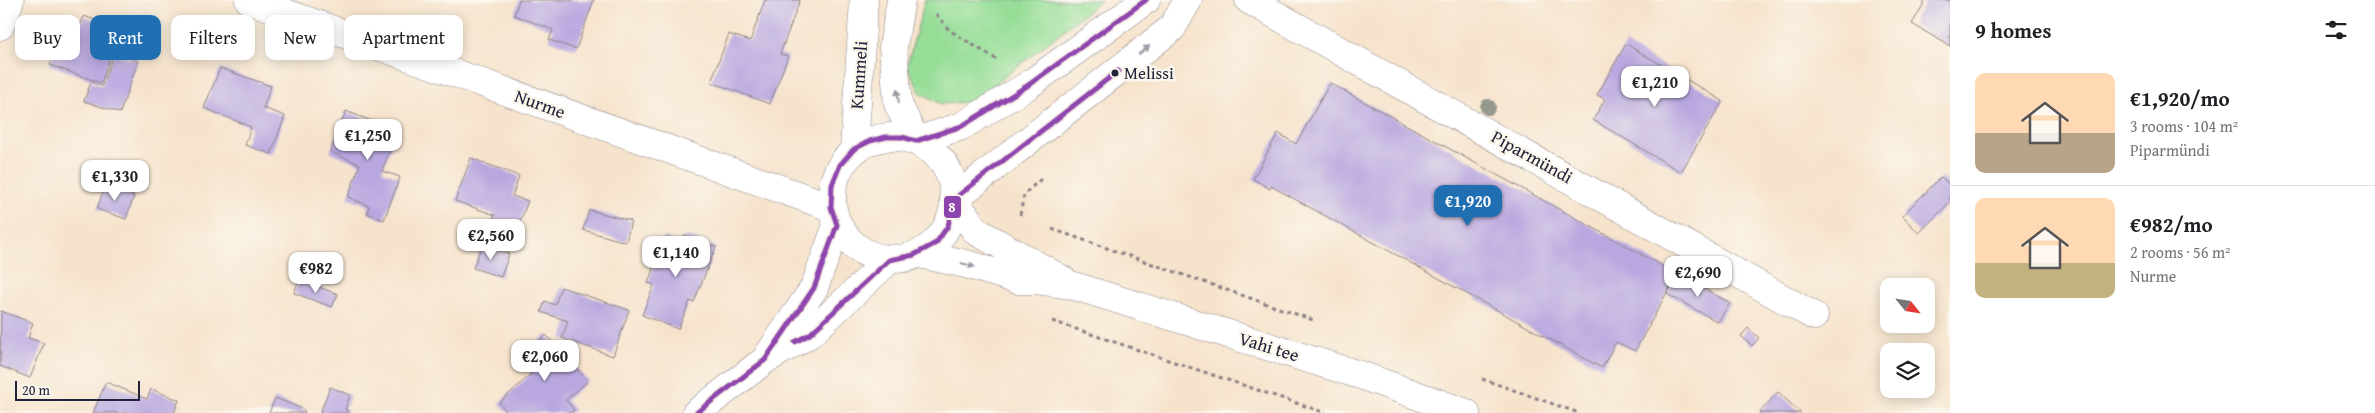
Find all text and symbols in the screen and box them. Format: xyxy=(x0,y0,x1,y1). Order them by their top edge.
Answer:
chip: Buy xyxy=(15,15,80,60)
chip: Rent xyxy=(90,15,161,60)
chip: Filters xyxy=(171,15,255,60)
chip: New xyxy=(265,15,334,60)
chip: Apartment xyxy=(344,15,463,60)
text: 9 homes xyxy=(1975,15,2051,46)
icon: filters xyxy=(2322,16,2350,44)
street label: Kummeli xyxy=(843,40,874,110)
one-way arrow xyxy=(1137,44,1150,55)
place label: Melissi xyxy=(1124,60,1174,85)
pin: €1,210 xyxy=(1614,66,1696,108)
marker: Melissi xyxy=(1110,68,1120,78)
text: €1,210 xyxy=(1632,70,1678,94)
street label: Nurme xyxy=(511,82,569,125)
text: €1,920/mo xyxy=(2130,83,2230,114)
one-way arrow xyxy=(894,88,902,104)
icon: home xyxy=(2015,93,2075,153)
text: 3 rooms · 104 m² xyxy=(2130,114,2238,138)
pin: €1,250 xyxy=(327,119,409,161)
text: €1,250 xyxy=(345,123,391,147)
street label: Piparmündi xyxy=(1487,123,1578,190)
text: Piparmündi xyxy=(2130,138,2210,162)
pin: €1,330 xyxy=(74,160,156,202)
text: €1,330 xyxy=(92,164,138,188)
pin: €1,920 xyxy=(1427,184,1509,227)
text: €1,920 xyxy=(1445,189,1491,213)
line badge: 8 xyxy=(943,195,962,219)
text: 8 xyxy=(948,197,956,217)
text: €982/mo xyxy=(2130,209,2213,240)
pin: €2,560 xyxy=(450,218,532,261)
icon: home xyxy=(2015,218,2075,278)
text: €2,560 xyxy=(468,223,514,247)
pin: €1,140 xyxy=(635,236,717,278)
text: €1,140 xyxy=(653,240,699,264)
text: 2 rooms · 56 m² xyxy=(2130,240,2230,264)
pin: €982 xyxy=(286,252,346,294)
text: €982 xyxy=(299,256,333,280)
pin: €2,690 xyxy=(1657,256,1739,298)
text: €2,690 xyxy=(1675,260,1721,284)
one-way arrow xyxy=(960,261,975,269)
text: Nurme xyxy=(2130,264,2176,288)
north arrow xyxy=(1880,278,1935,332)
map controls xyxy=(1880,278,1935,398)
street label: Vahi tee xyxy=(1236,325,1303,368)
pin: €2,060 xyxy=(504,340,586,382)
button: layers xyxy=(1880,343,1935,398)
text: €2,060 xyxy=(522,344,568,368)
scale bar xyxy=(15,378,140,401)
text: 20 m xyxy=(22,380,50,400)

